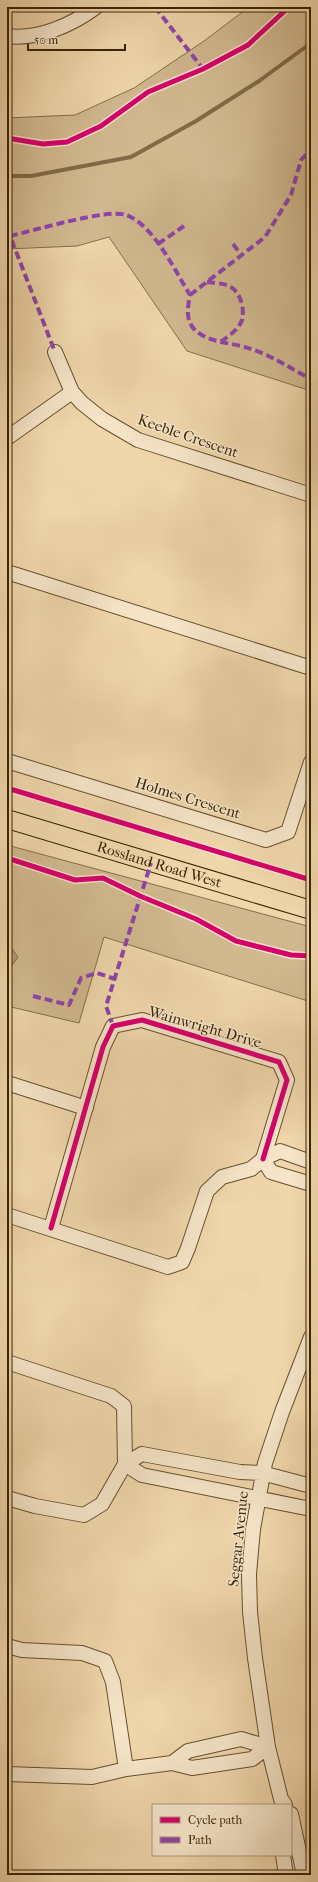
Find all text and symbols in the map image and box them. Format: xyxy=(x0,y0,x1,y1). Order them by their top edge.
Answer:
scale bar xyxy=(28,26,125,52)
text: 50 m xyxy=(34,33,58,47)
street label: Keeble Crescent xyxy=(135,410,241,462)
street label: Holmes Crescent xyxy=(133,773,243,823)
street label: Rossland Road West xyxy=(95,837,224,892)
street label: Wainwright Drive xyxy=(145,1002,264,1052)
street label: Seggar Avenue xyxy=(224,1490,252,1588)
legend xyxy=(152,1804,292,1856)
text: Cycle path xyxy=(188,1813,243,1827)
text: Path xyxy=(188,1833,212,1847)

